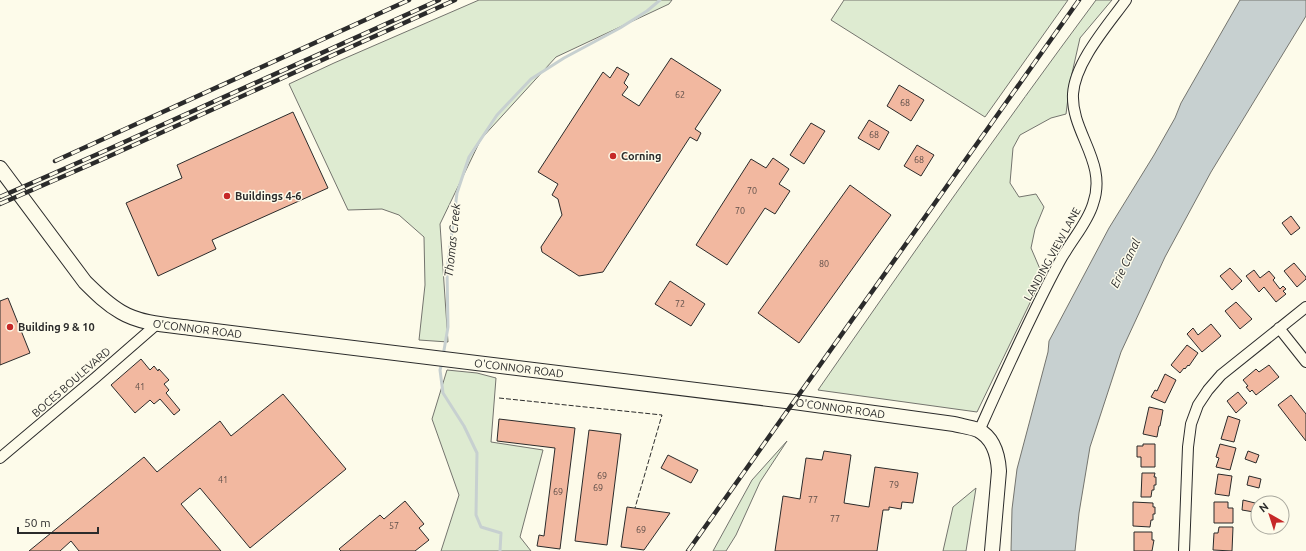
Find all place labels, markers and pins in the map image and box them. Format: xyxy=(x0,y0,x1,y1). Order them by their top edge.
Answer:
place label: Corning xyxy=(621,150,661,162)
marker: Corning xyxy=(608,151,618,161)
place label: Buildings 4-6 xyxy=(235,190,301,202)
marker: Buildings 4-6 xyxy=(222,191,232,201)
place label: Building 9 & 10 xyxy=(18,321,95,333)
marker: Building 9 & 10 xyxy=(5,322,15,332)

